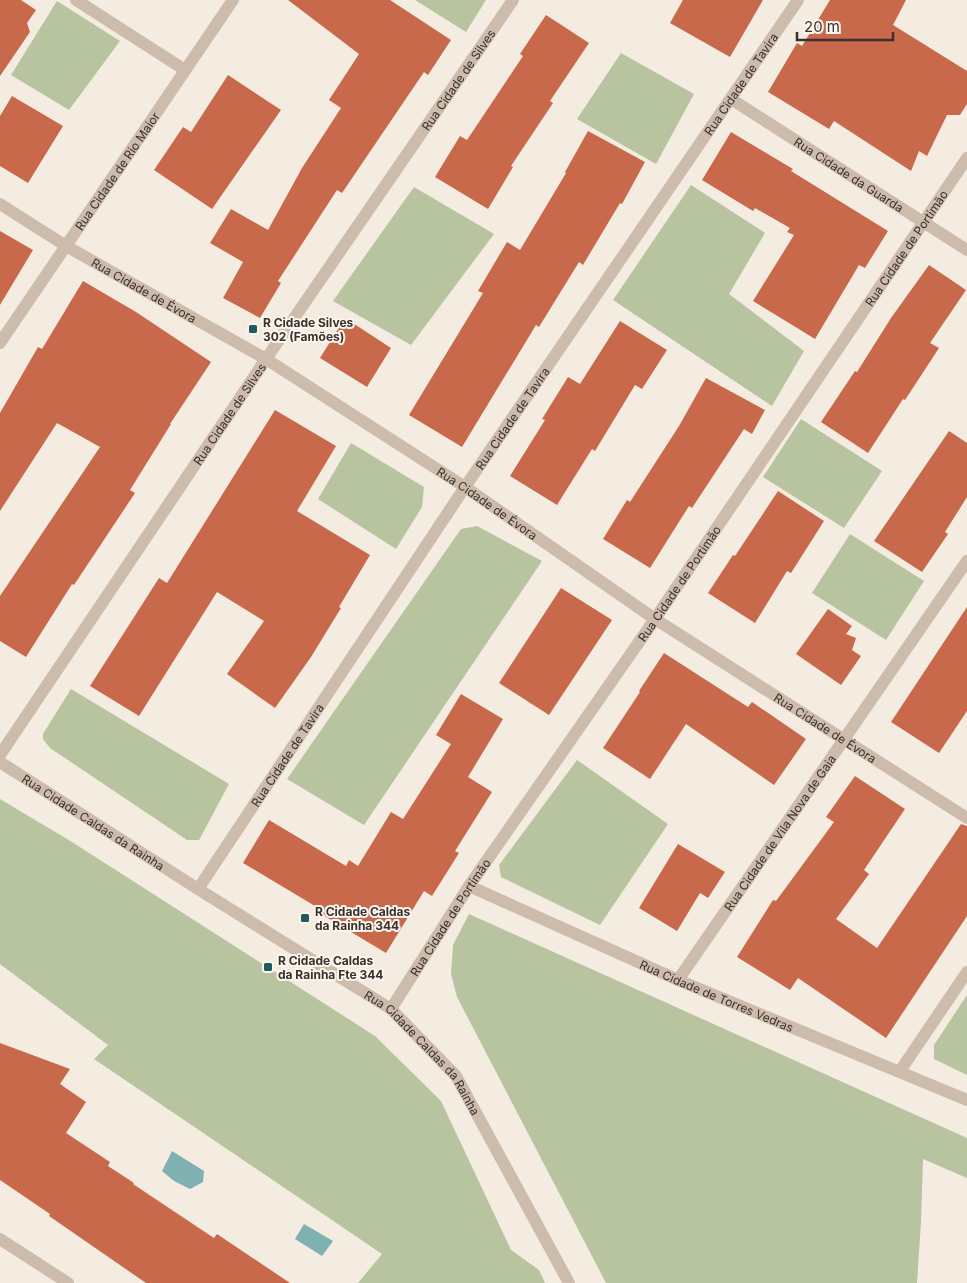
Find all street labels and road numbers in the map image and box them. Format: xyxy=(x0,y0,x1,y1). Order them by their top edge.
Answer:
street label: Rua Cidade de Silves xyxy=(418,26,498,133)
street label: Rua Cidade de Tavira xyxy=(700,30,781,138)
street label: Rua Cidade de Rio Maior xyxy=(71,109,163,233)
street label: Rua Cidade da Guarda xyxy=(791,134,907,215)
street label: Rua Cidade de Portimão xyxy=(861,187,951,309)
street label: Rua Cidade de Évora xyxy=(89,254,199,326)
street label: Rua Cidade de Silves xyxy=(190,360,269,468)
street label: Rua Cidade de Tavira xyxy=(472,364,552,472)
street label: Rua Cidade de Évora xyxy=(434,464,540,543)
street label: Rua Cidade de Portimão xyxy=(634,522,724,644)
street label: Rua Cidade de Évora xyxy=(771,690,879,766)
street label: Rua Cidade de Tavira xyxy=(247,701,327,809)
street label: Rua Cidade de Vila Nova de Gaia xyxy=(721,752,839,914)
street label: Rua Cidade Caldas da Rainha xyxy=(19,771,168,873)
street label: Rua Cidade de Portimão xyxy=(406,856,493,979)
street label: Rua Cidade de Torres Vedras xyxy=(638,956,796,1035)
street label: Rua Cidade Caldas da Rainha xyxy=(362,987,483,1118)

